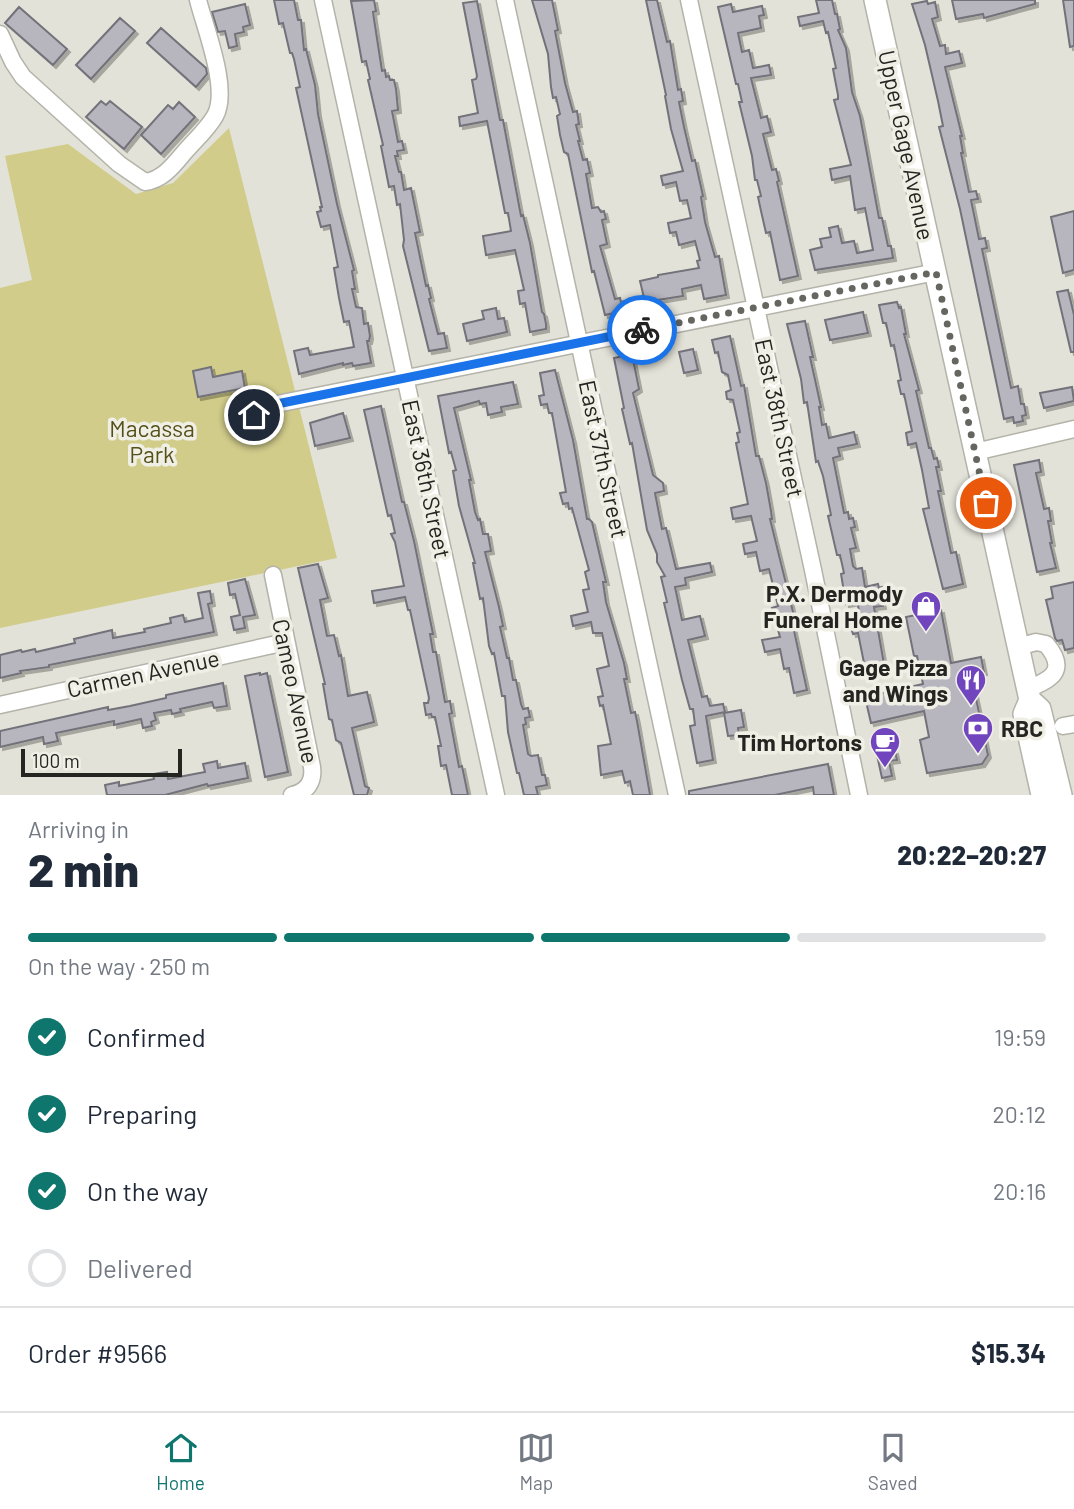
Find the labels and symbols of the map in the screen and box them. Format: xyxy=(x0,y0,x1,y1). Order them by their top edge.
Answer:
street label: Upper Gage Avenue xyxy=(873,48,941,242)
courier xyxy=(607,295,677,365)
street label: East 38th Street xyxy=(749,336,811,500)
street label: East 37th Street xyxy=(574,378,634,540)
pin xyxy=(224,385,284,445)
street label: East 36th Street xyxy=(397,397,457,561)
park label: Macassa Park xyxy=(109,414,195,468)
pin xyxy=(956,473,1016,533)
place label: P.X. Dermody Funeral Home xyxy=(763,579,903,633)
shop icon: P.X. Dermody Funeral Home xyxy=(909,589,943,633)
street label: Cameo Avenue xyxy=(267,616,325,766)
street label: Carmen Avenue xyxy=(64,643,222,703)
place label: Gage Pizza and Wings xyxy=(839,653,948,707)
restaurant icon: Gage Pizza and Wings xyxy=(954,663,988,707)
bank icon: RBC xyxy=(961,711,995,755)
place label: RBC xyxy=(1001,714,1043,742)
cafe icon: Tim Hortons xyxy=(868,725,902,769)
place label: Tim Hortons xyxy=(737,728,862,756)
scale bar xyxy=(21,746,182,778)

